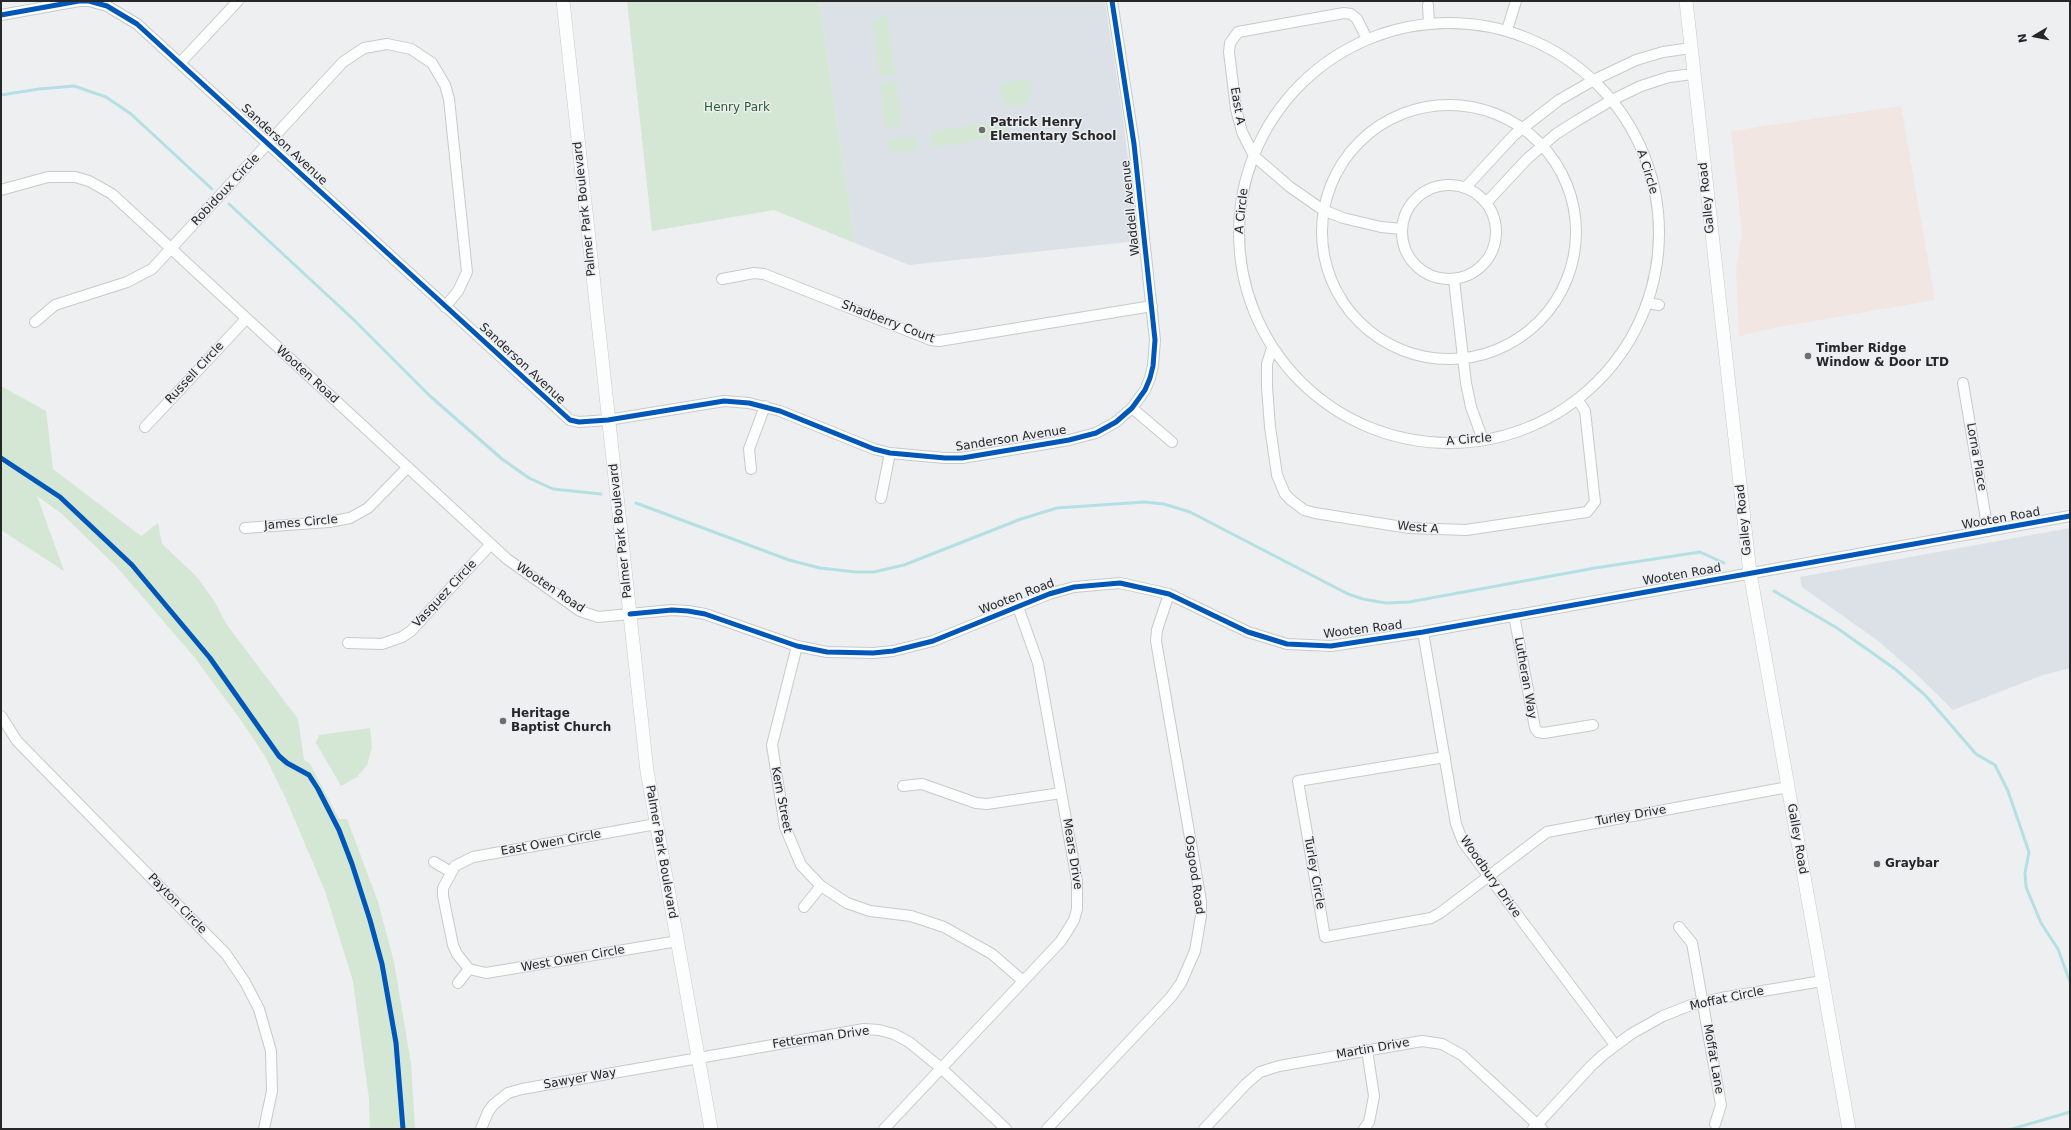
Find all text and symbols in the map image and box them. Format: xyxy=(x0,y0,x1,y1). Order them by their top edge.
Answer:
north arrow xyxy=(2015,16,2055,56)
text: N xyxy=(2015,33,2030,44)
street label: East A xyxy=(1227,86,1247,126)
park label: Henry Park xyxy=(704,101,770,115)
street label: Sanderson Avenue xyxy=(238,102,330,188)
place label: Patrick Henry Elementary School xyxy=(990,116,1116,144)
marker: Patrick Henry Elementary School xyxy=(977,125,987,135)
street label: Palmer Park Boulevard xyxy=(571,141,599,277)
street label: A Circle xyxy=(1633,148,1661,196)
street label: Robidoux Circle xyxy=(189,151,263,229)
street label: Waddell Avenue xyxy=(1119,159,1143,257)
street label: Galley Road xyxy=(1696,162,1718,234)
street label: A Circle xyxy=(1232,188,1252,234)
street label: Shadberry Court xyxy=(839,298,937,346)
street label: Sanderson Avenue xyxy=(476,321,568,407)
street label: Russell Circle xyxy=(163,339,227,407)
place label: Timber Ridge Window & Door LTD xyxy=(1816,342,1949,370)
street label: Wooten Road xyxy=(273,343,341,407)
marker: Timber Ridge Window & Door LTD xyxy=(1803,351,1813,361)
street label: Lorna Place xyxy=(1963,422,1989,492)
street label: Sanderson Avenue xyxy=(955,423,1067,455)
street label: A Circle xyxy=(1446,431,1492,449)
street label: Palmer Park Boulevard xyxy=(607,463,635,599)
street label: Galley Road xyxy=(1733,484,1755,556)
street label: Wooten Road xyxy=(1961,505,2041,533)
street label: James Circle xyxy=(264,513,338,533)
street label: West A xyxy=(1397,519,1439,537)
street label: Vasquez Circle xyxy=(410,557,480,631)
street label: Wooten Road xyxy=(513,560,587,616)
street label: Wooten Road xyxy=(1642,561,1722,589)
street label: Wooten Road xyxy=(977,576,1057,618)
street label: Wooten Road xyxy=(1323,618,1403,642)
street label: Lutheran Way xyxy=(1511,636,1539,720)
place label: Heritage Baptist Church xyxy=(511,707,611,735)
marker: Heritage Baptist Church xyxy=(498,716,508,726)
street label: Kern Street xyxy=(768,766,794,834)
street label: Palmer Park Boulevard xyxy=(642,784,680,920)
street label: Galley Road xyxy=(1784,802,1810,876)
street label: Turley Drive xyxy=(1594,803,1668,829)
street label: Mears Drive xyxy=(1059,817,1085,891)
street label: East Owen Circle xyxy=(500,827,602,859)
street label: Woodbury Drive xyxy=(1456,833,1524,921)
street label: Osgood Road xyxy=(1181,835,1207,915)
street label: Turley Circle xyxy=(1301,836,1327,910)
place label: Graybar xyxy=(1885,857,1939,871)
marker: Graybar xyxy=(1872,859,1882,869)
street label: Payton Circle xyxy=(145,871,209,937)
street label: West Owen Circle xyxy=(520,943,626,975)
street label: Moffat Circle xyxy=(1689,984,1765,1014)
street label: Moffat Lane xyxy=(1700,1023,1726,1095)
street label: Fetterman Drive xyxy=(772,1024,870,1052)
street label: Martin Drive xyxy=(1335,1035,1411,1063)
street label: Sawyer Way xyxy=(543,1066,617,1092)

